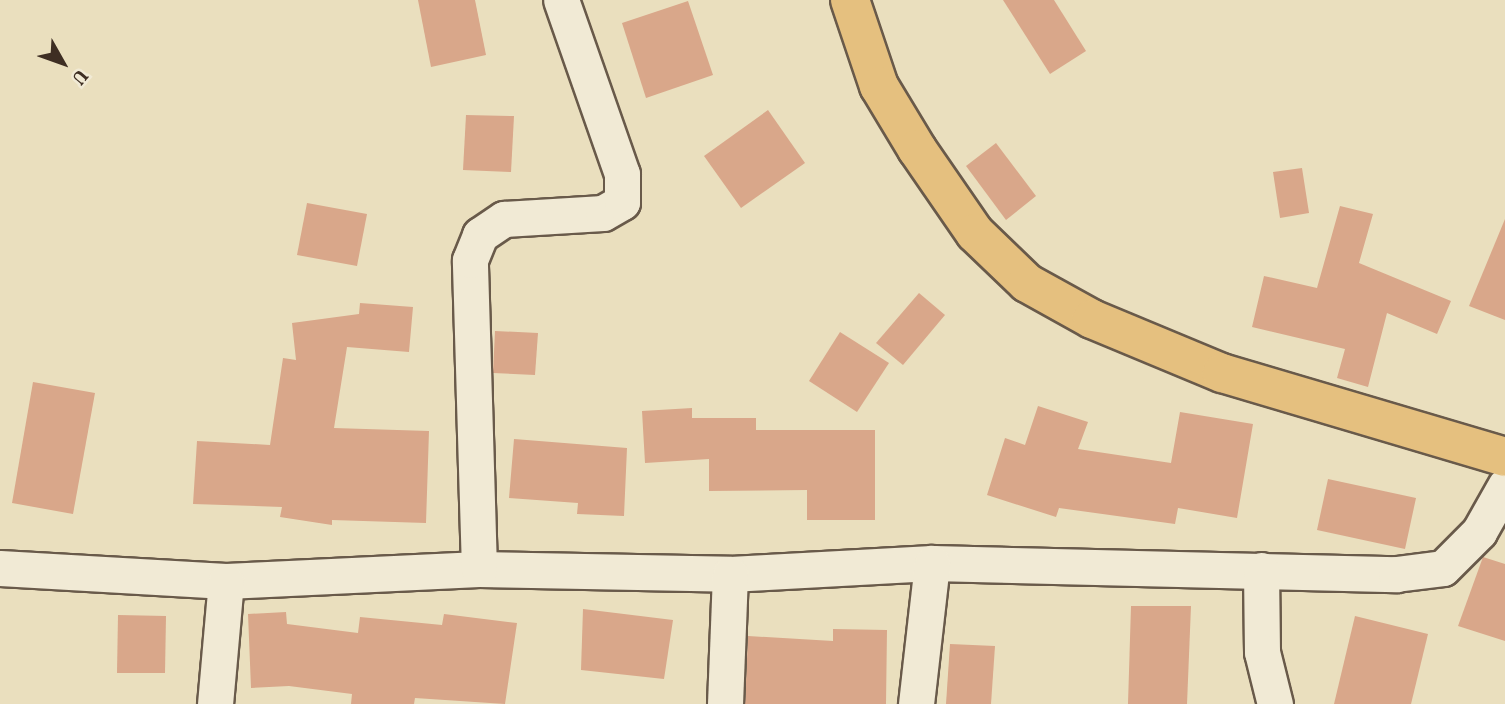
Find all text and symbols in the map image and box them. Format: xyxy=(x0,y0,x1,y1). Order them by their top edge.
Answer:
north arrow xyxy=(28,28,98,98)
text: U xyxy=(65,63,93,90)

